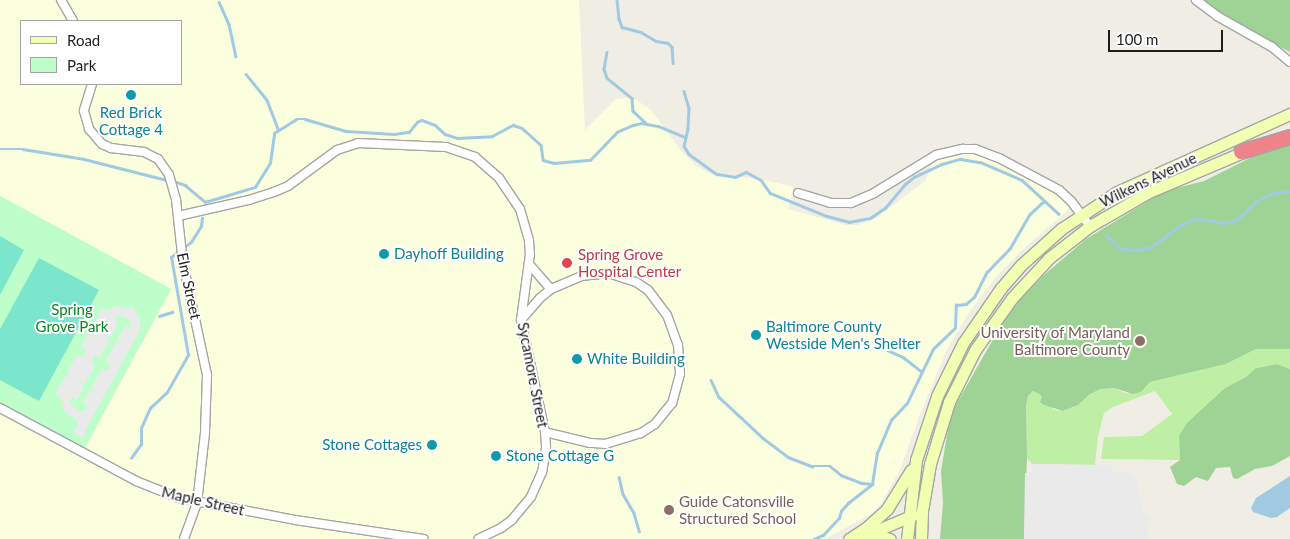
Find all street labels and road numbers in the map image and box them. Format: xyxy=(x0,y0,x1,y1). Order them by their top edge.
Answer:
street label: Wilkens Avenue xyxy=(1096,149,1200,211)
street label: Elm Street xyxy=(173,251,205,321)
street label: Sycamore Street xyxy=(514,321,552,429)
street label: Maple Street xyxy=(160,483,246,519)

